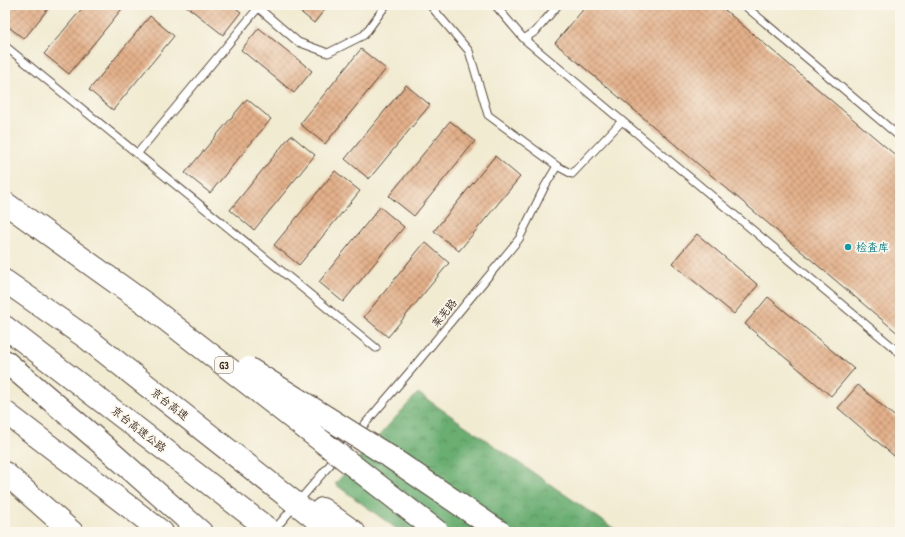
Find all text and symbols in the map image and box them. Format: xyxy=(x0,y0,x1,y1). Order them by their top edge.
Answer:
place label: 检查库 xyxy=(856,240,889,254)
marker: 检查库 xyxy=(843,242,853,252)
street label: 莱芜路 xyxy=(428,296,460,330)
road number: G3 xyxy=(215,357,233,373)
street label: 京台高速 xyxy=(148,385,192,423)
street label: 京台高速公路 xyxy=(109,403,169,455)

